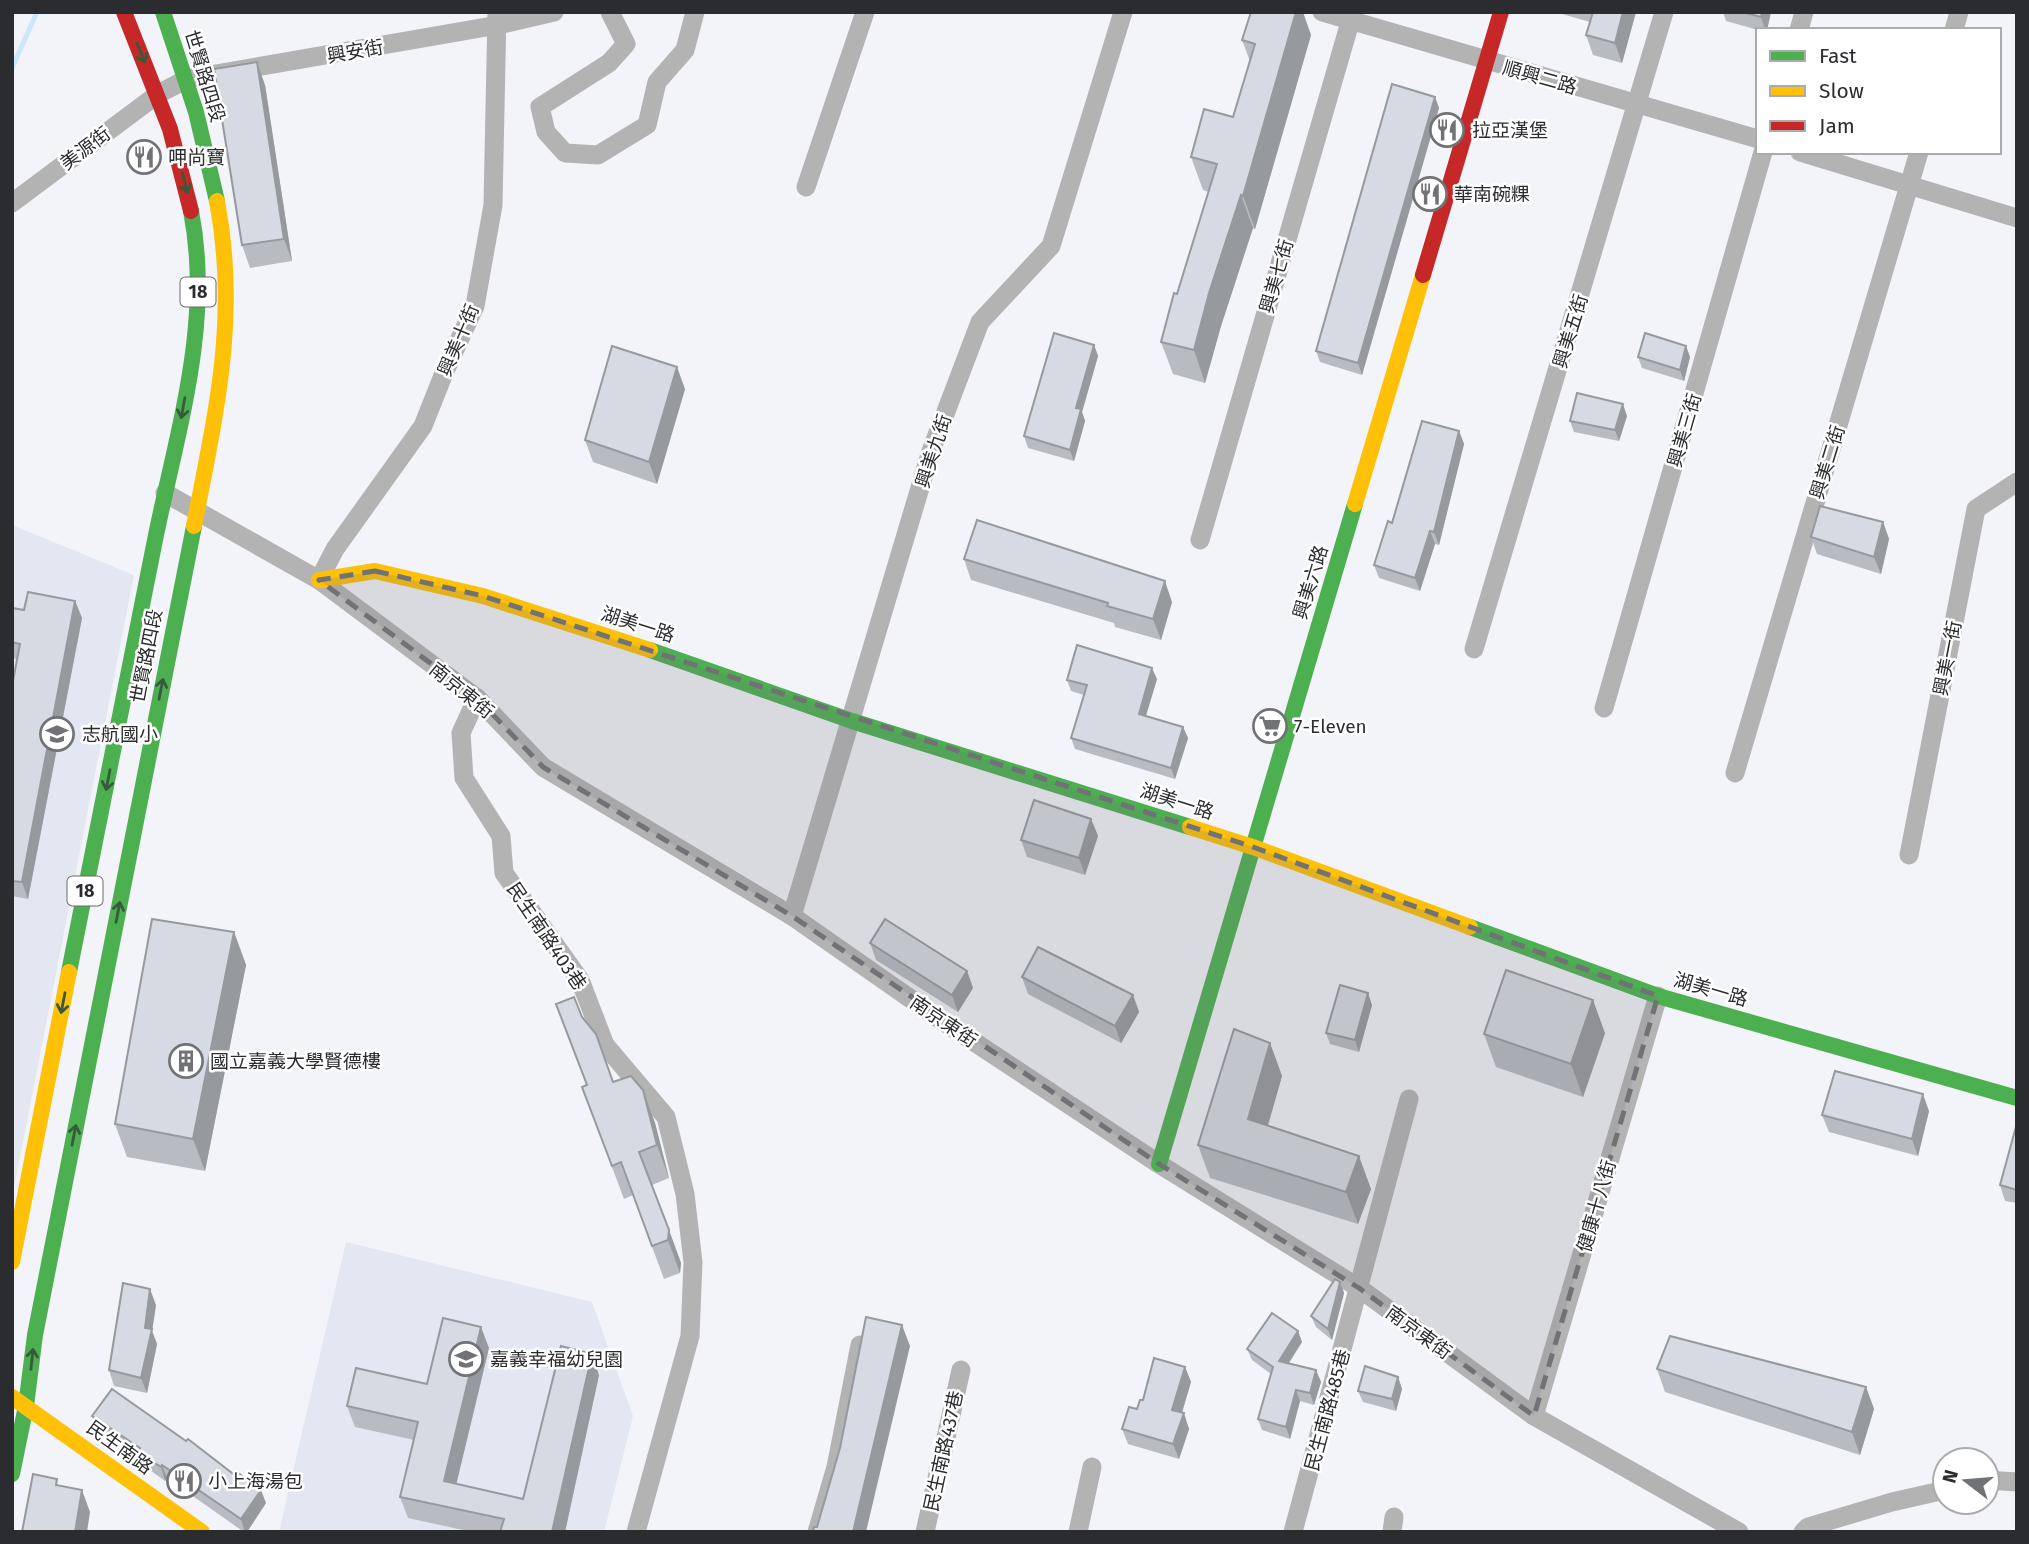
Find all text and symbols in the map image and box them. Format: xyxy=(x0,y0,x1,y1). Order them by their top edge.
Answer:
street label: 世賢路四段 xyxy=(180,27,229,125)
legend xyxy=(1756,28,2001,154)
street label: 興安街 xyxy=(325,35,385,68)
one-way arrow xyxy=(135,42,148,64)
text: Fast xyxy=(1819,43,1857,69)
street label: 順興二路 xyxy=(1500,56,1580,99)
text: Slow xyxy=(1819,78,1864,104)
restaurant icon: 拉亞漢堡 xyxy=(1428,111,1466,149)
text: Jam xyxy=(1819,113,1855,139)
place label: 拉亞漢堡 xyxy=(1472,119,1548,142)
street label: 美源街 xyxy=(56,122,115,175)
restaurant icon: 呷尚寶 xyxy=(125,138,163,176)
place label: 呷尚寶 xyxy=(168,146,225,169)
one-way arrow xyxy=(179,171,192,194)
restaurant icon: 華南碗粿 xyxy=(1411,175,1449,213)
place label: 華南碗粿 xyxy=(1454,183,1530,206)
street label: 興美七街 xyxy=(1255,236,1298,316)
road number: 18 xyxy=(180,278,216,306)
street label: 興美五街 xyxy=(1548,291,1593,371)
street label: 興美十街 xyxy=(433,301,484,380)
street label: 興美三街 xyxy=(1663,390,1706,470)
one-way arrow xyxy=(176,396,190,419)
street label: 興美九街 xyxy=(911,411,956,491)
street label: 興美二街 xyxy=(1805,422,1850,502)
street label: 興美六路 xyxy=(1288,542,1333,622)
street label: 湖美一路 xyxy=(598,602,678,647)
street label: 世賢路四段 xyxy=(126,607,167,705)
street label: 興美一街 xyxy=(1929,619,1966,698)
street label: 南京東街 xyxy=(425,658,498,723)
one-way arrow xyxy=(155,678,168,701)
supermarket icon: 7-Eleven xyxy=(1251,707,1289,745)
school or university icon: 志航國小 xyxy=(38,715,76,753)
place label: 7-Eleven xyxy=(1294,715,1367,738)
place label: 志航國小 xyxy=(82,723,158,746)
one-way arrow xyxy=(100,768,114,791)
street label: 湖美一路 xyxy=(1137,779,1217,824)
road number: 18 xyxy=(68,876,102,906)
street label: 民生南路403巷 xyxy=(502,878,591,995)
one-way arrow xyxy=(111,901,125,924)
street label: 湖美一路 xyxy=(1671,968,1751,1011)
one-way arrow xyxy=(56,991,70,1014)
street label: 南京東街 xyxy=(906,991,982,1052)
building icon: 國立嘉義大學賢德樓 xyxy=(167,1042,205,1080)
place label: 國立嘉義大學賢德樓 xyxy=(210,1050,381,1073)
one-way arrow xyxy=(67,1124,81,1147)
street label: 健康十八街 xyxy=(1572,1157,1621,1255)
street label: 南京東街 xyxy=(1381,1301,1456,1364)
school or university icon: 嘉義幸福幼兒園 xyxy=(447,1340,485,1378)
street label: 民生南路485巷 xyxy=(1300,1347,1355,1474)
one-way arrow xyxy=(25,1348,38,1371)
place label: 嘉義幸福幼兒園 xyxy=(490,1348,623,1371)
street label: 民生南路437巷 xyxy=(919,1389,967,1513)
street label: 民生南路 xyxy=(82,1416,157,1479)
north arrow xyxy=(1931,1446,2001,1516)
restaurant icon: 小上海湯包 xyxy=(165,1462,203,1500)
text: N xyxy=(1937,1467,1963,1486)
place label: 小上海湯包 xyxy=(208,1470,303,1493)

